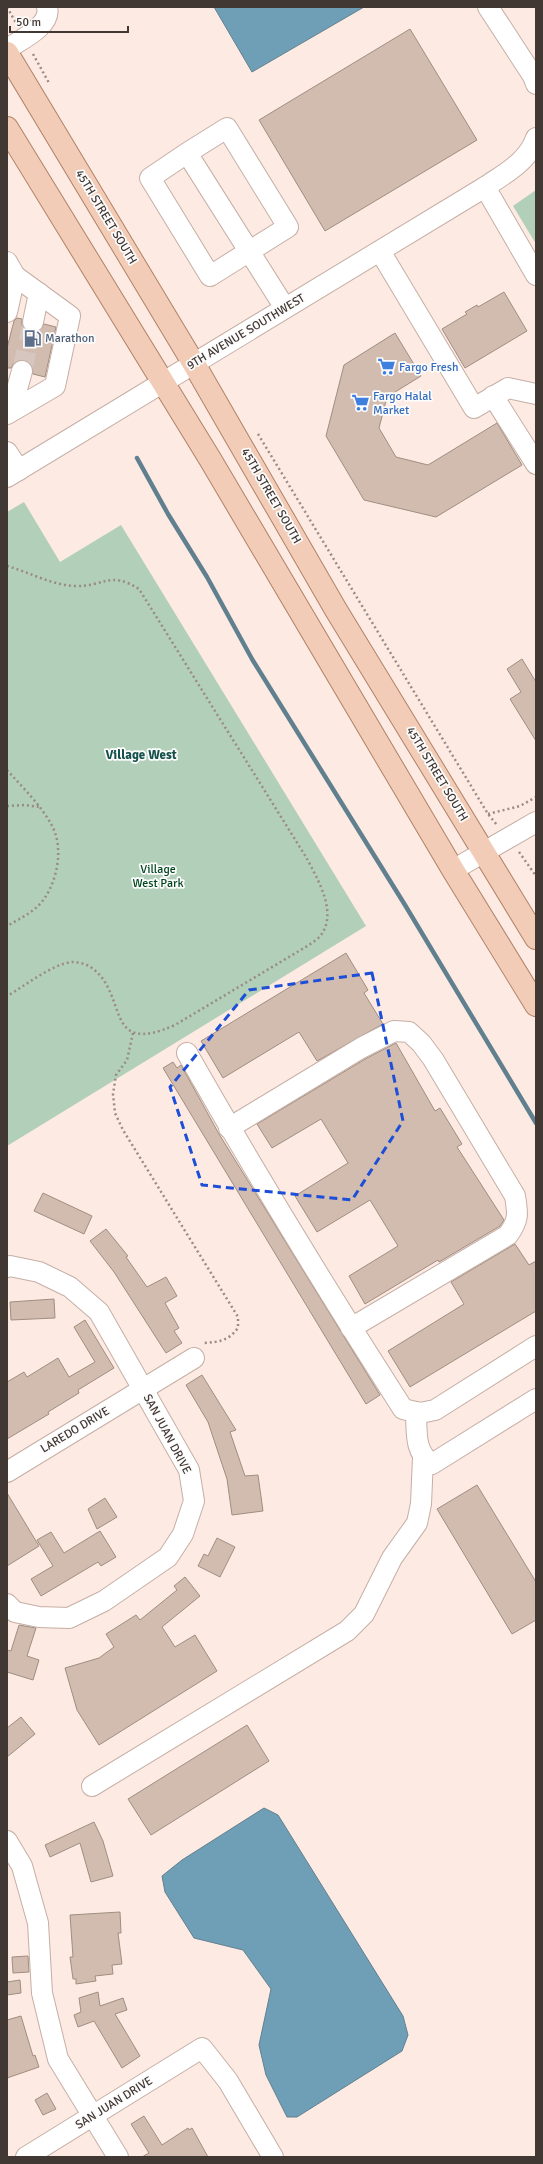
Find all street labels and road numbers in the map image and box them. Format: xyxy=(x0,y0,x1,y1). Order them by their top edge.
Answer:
street label: 45TH STREET SOUTH xyxy=(72,167,140,267)
street label: 9TH AVENUE SOUTHWEST xyxy=(184,291,308,373)
street label: 45TH STREET SOUTH xyxy=(238,446,304,546)
street label: 45TH STREET SOUTH xyxy=(403,724,471,824)
street label: SAN JUAN DRIVE xyxy=(140,1391,194,1477)
street label: LAREDO DRIVE xyxy=(38,1403,112,1457)
street label: SAN JUAN DRIVE xyxy=(73,2073,156,2133)

